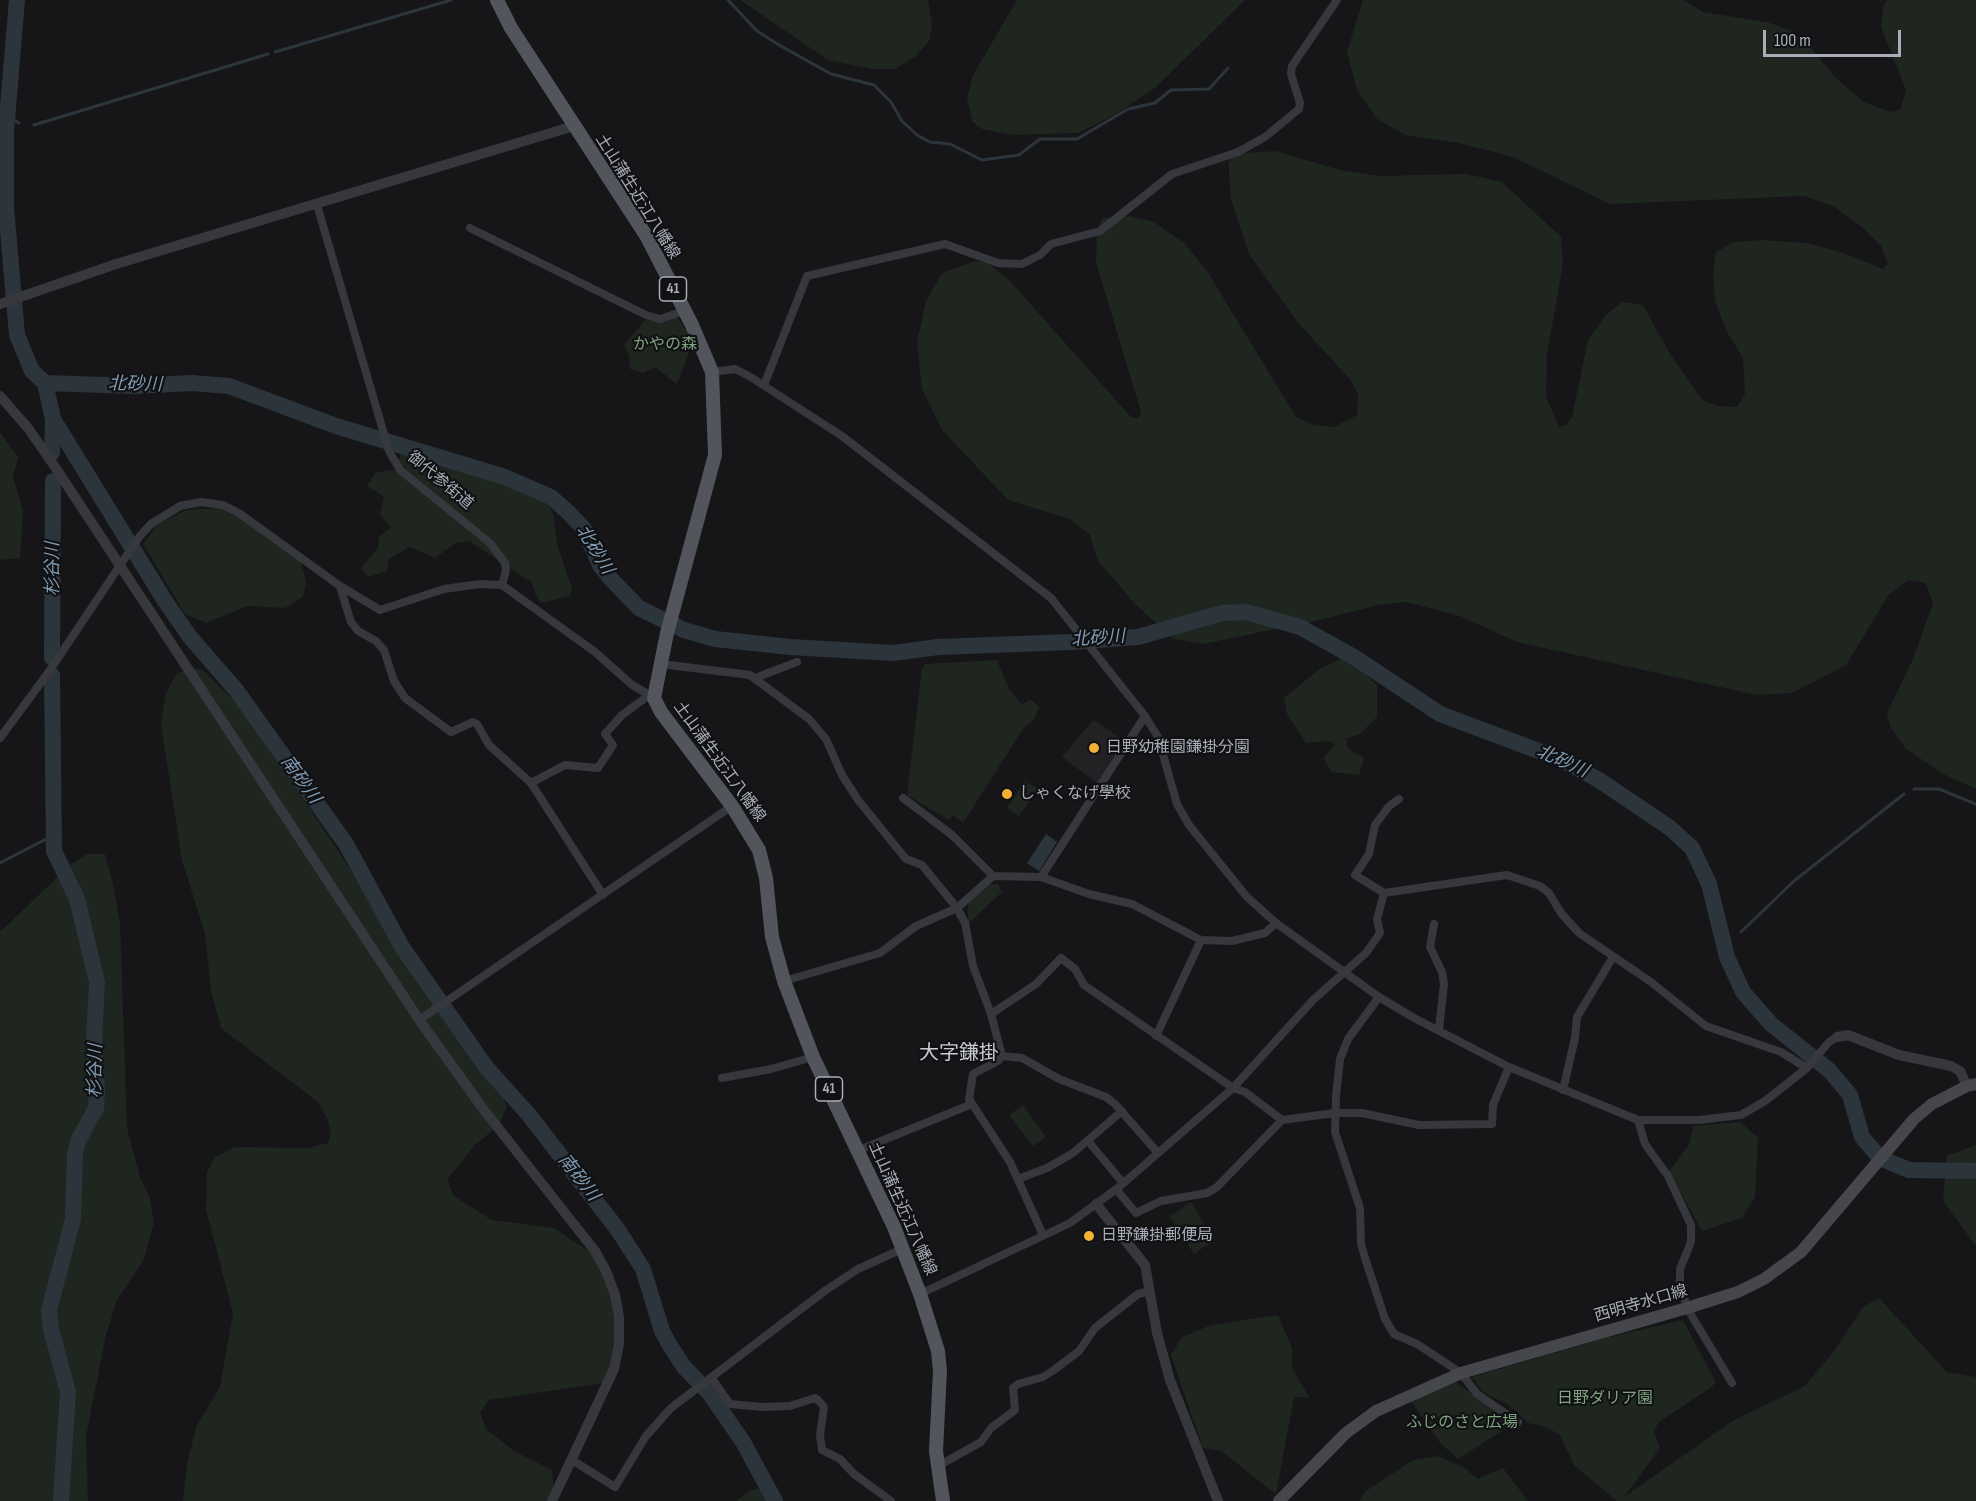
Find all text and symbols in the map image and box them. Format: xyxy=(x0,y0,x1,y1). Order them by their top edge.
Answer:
scale bar xyxy=(1766,18,1904,56)
text: 100 m xyxy=(1774,30,1811,51)
street label: 土山蒲生近江八幡線 xyxy=(591,131,683,263)
road number: 41 xyxy=(660,277,686,301)
park label: かやの森 xyxy=(633,335,697,355)
water label: 北砂川 xyxy=(108,374,162,396)
street label: 御代参街道 xyxy=(403,448,477,514)
water label: 北砂川 xyxy=(571,521,617,579)
water label: 杉谷川 xyxy=(42,542,64,596)
water label: 北砂川 xyxy=(1070,626,1126,652)
street label: 土山蒲生近江八幡線 xyxy=(669,698,769,826)
place label: 日野幼稚園鎌掛分園 xyxy=(1106,738,1250,758)
marker: 日野幼稚園鎌掛分園 xyxy=(1087,741,1101,755)
water label: 北砂川 xyxy=(1533,741,1591,783)
water label: 南砂川 xyxy=(275,752,325,808)
place label: しゃくなげ學校 xyxy=(1019,784,1131,804)
marker: しゃくなげ學校 xyxy=(1000,787,1014,801)
district label: 大字鎌掛 xyxy=(919,1042,999,1066)
water label: 杉谷川 xyxy=(85,1044,107,1098)
road number: 41 xyxy=(816,1077,842,1101)
street label: 土山蒲生近江八幡線 xyxy=(864,1139,940,1279)
water label: 南砂川 xyxy=(553,1150,603,1206)
place label: 日野鎌掛郵便局 xyxy=(1101,1226,1213,1246)
marker: 日野鎌掛郵便局 xyxy=(1082,1229,1096,1243)
street label: 西明寺水口線 xyxy=(1592,1282,1690,1326)
park label: 日野ダリア園 xyxy=(1557,1389,1653,1409)
park label: ふじのさと広場 xyxy=(1406,1413,1518,1433)

